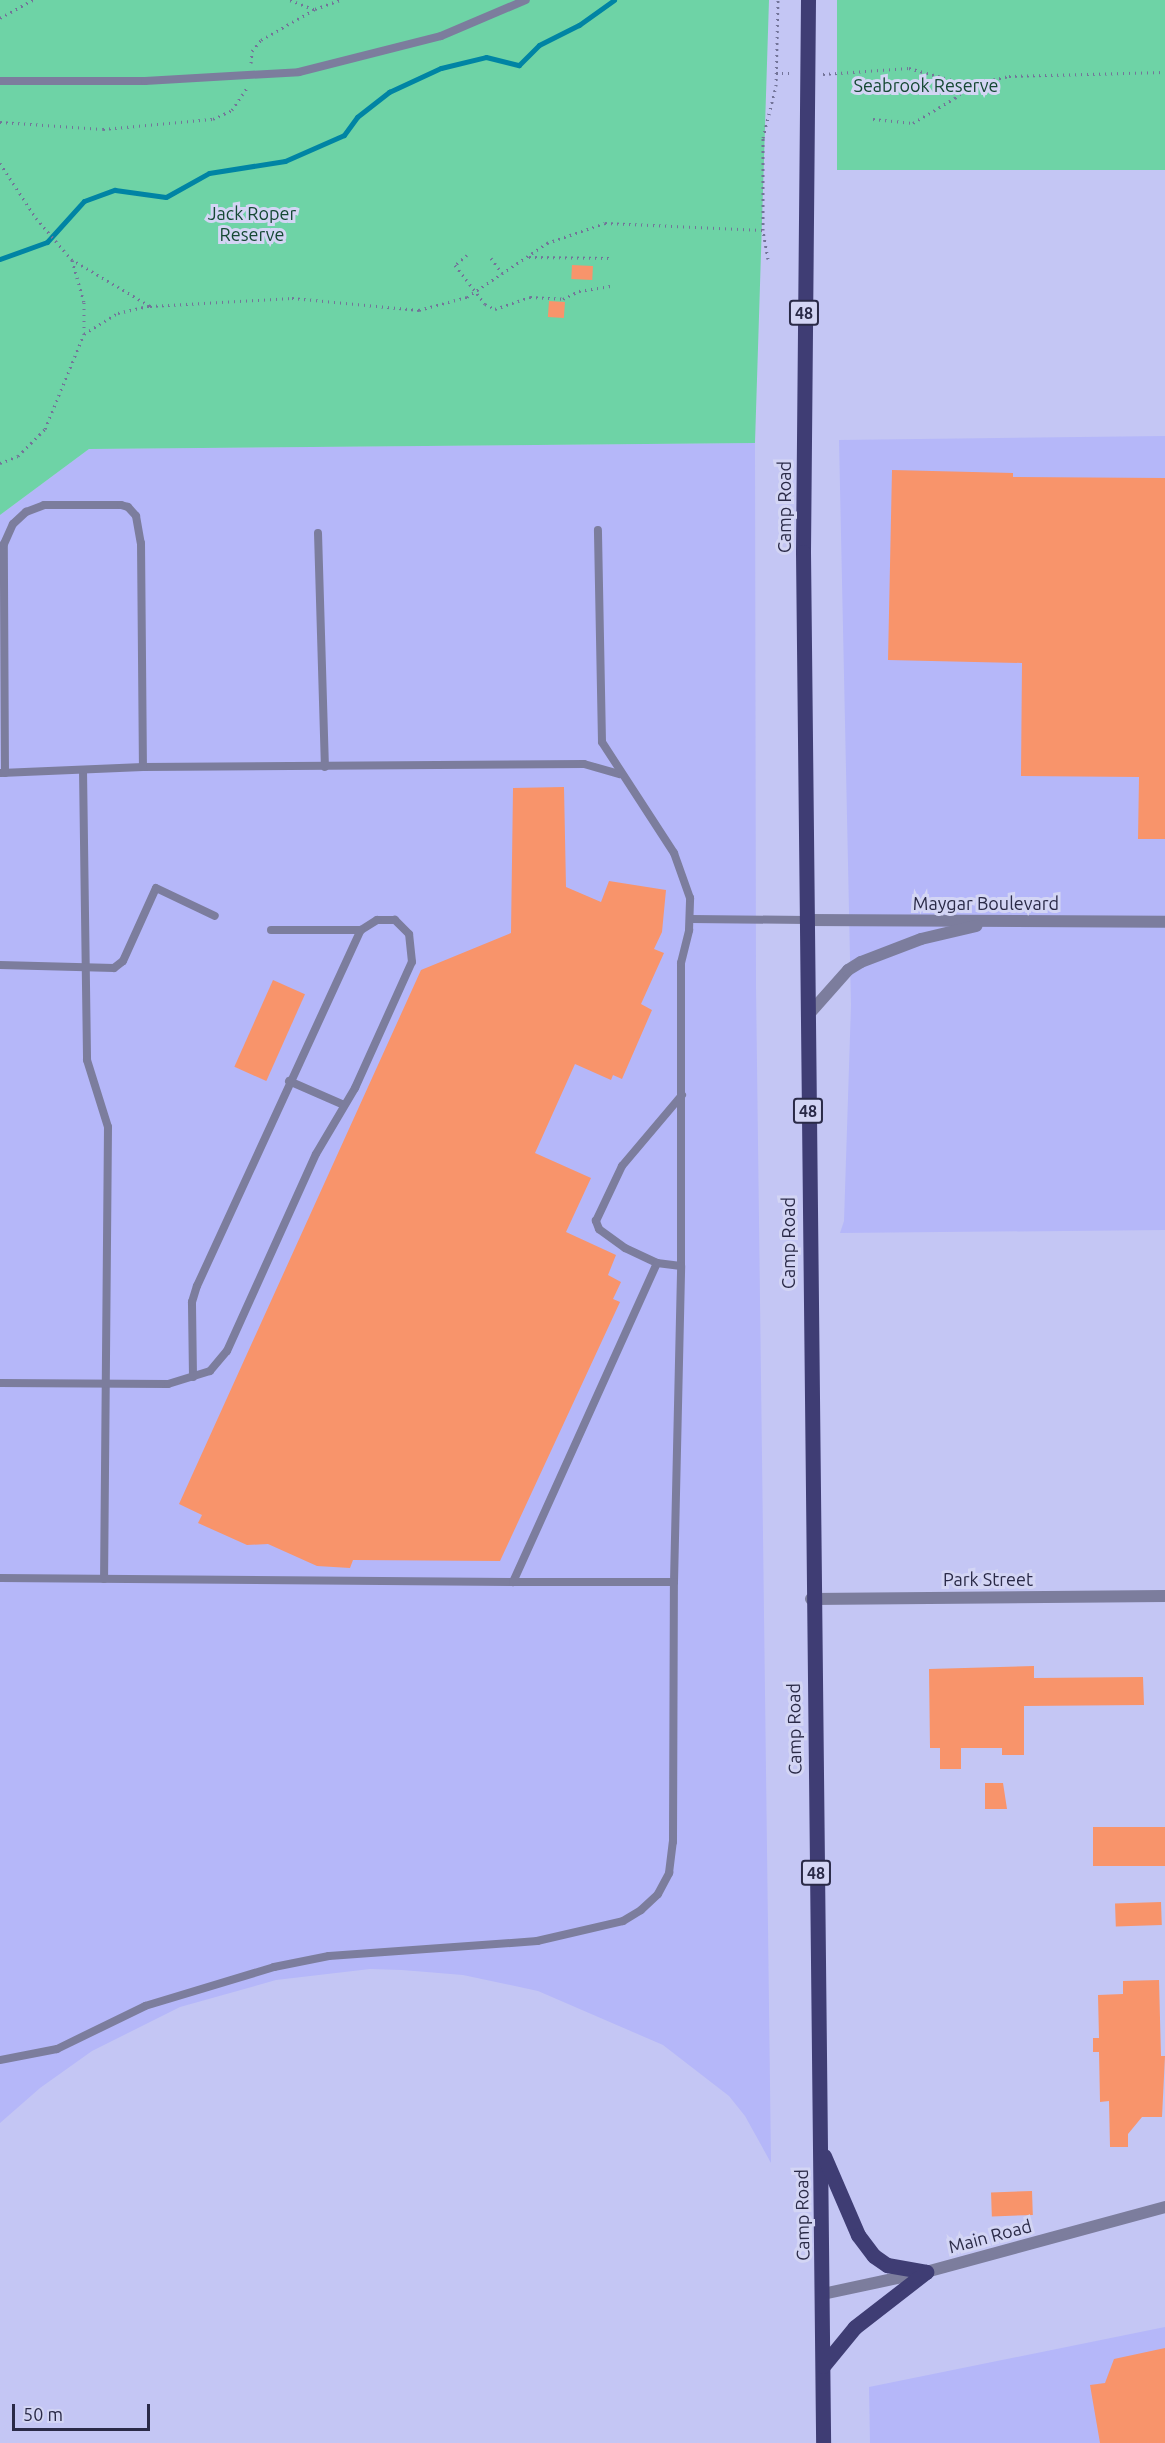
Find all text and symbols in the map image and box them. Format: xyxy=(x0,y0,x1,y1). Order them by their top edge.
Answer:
park label: Seabrook Reserve xyxy=(854,74,998,96)
park label: Jack Roper Reserve xyxy=(208,203,296,246)
road number: 48 xyxy=(788,300,820,326)
street label: Camp Road xyxy=(773,461,795,553)
street label: Maygar Boulevard xyxy=(913,892,1059,914)
road number: 48 xyxy=(792,1098,824,1124)
street label: Camp Road xyxy=(777,1197,799,1289)
street label: Park Street xyxy=(943,1568,1033,1590)
street label: Camp Road xyxy=(782,1683,806,1775)
road number: 48 xyxy=(800,1860,832,1886)
street label: Camp Road xyxy=(790,2169,814,2261)
street label: Main Road xyxy=(946,2215,1034,2257)
scale bar xyxy=(15,2392,153,2430)
text: 50 m xyxy=(23,2404,63,2424)

